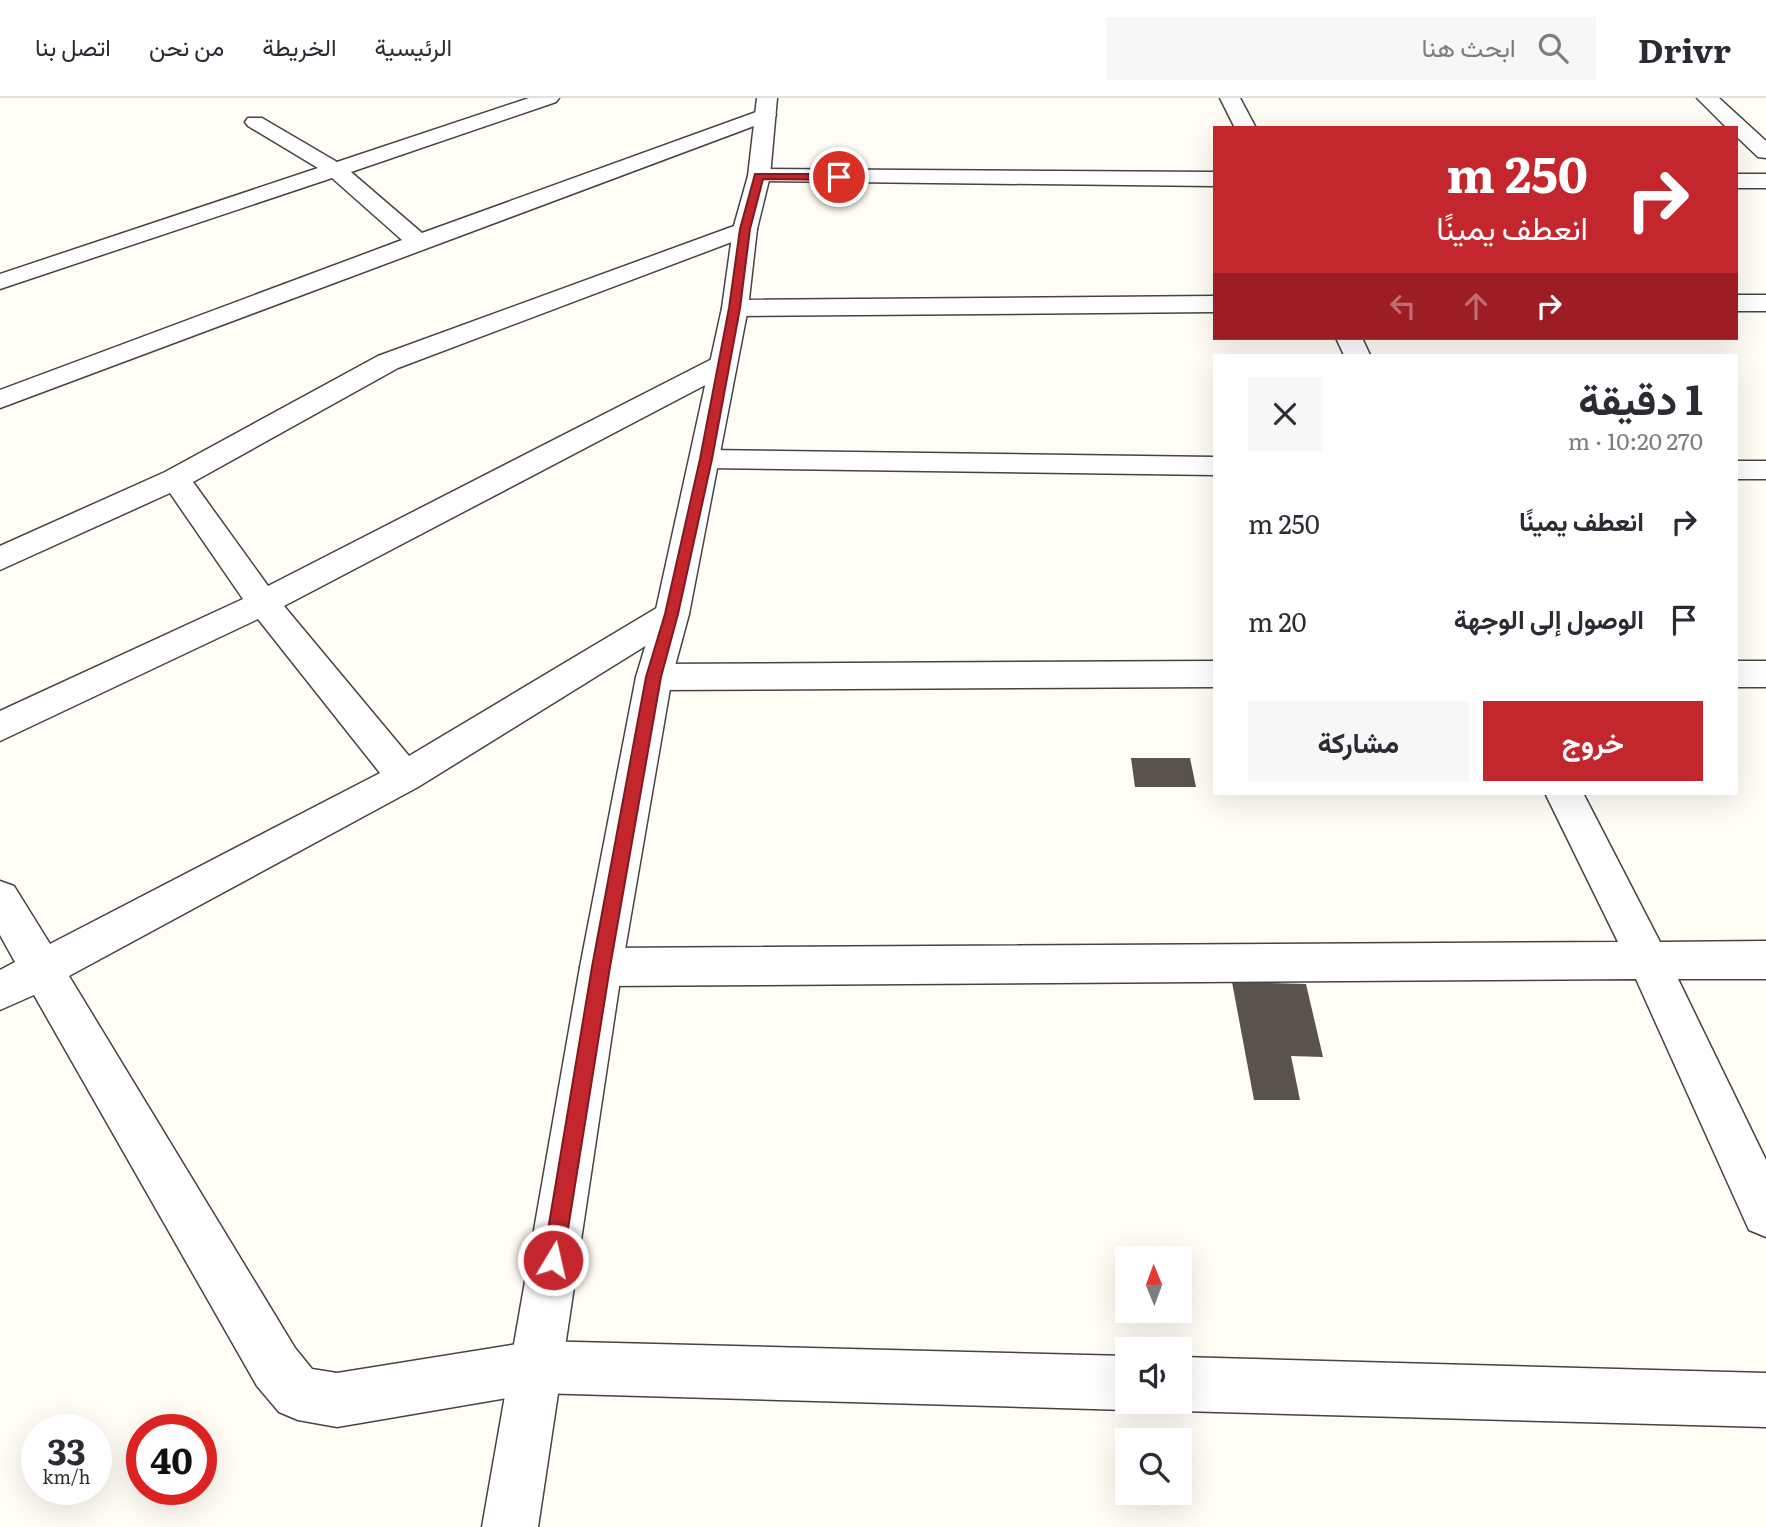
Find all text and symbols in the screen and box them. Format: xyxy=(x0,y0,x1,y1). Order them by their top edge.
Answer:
search box xyxy=(1106,17,1596,80)
text: Drivr xyxy=(1638,24,1731,73)
text: ابحث هنا xyxy=(1421,26,1516,65)
text: اتصل بنا xyxy=(35,28,111,63)
text: من نحن xyxy=(149,28,224,63)
text: الخريطة xyxy=(262,28,337,63)
text: الرئيسية xyxy=(375,28,452,63)
icon: search xyxy=(1534,29,1572,67)
text: 250 m xyxy=(1446,135,1588,208)
pin xyxy=(809,147,869,207)
icon: right xyxy=(1612,154,1703,245)
icon: arrive xyxy=(820,158,858,196)
text: انعطف يمينًا xyxy=(1436,202,1588,250)
icon: left xyxy=(1384,287,1422,325)
icon: ahead xyxy=(1457,287,1495,325)
icon: right xyxy=(1530,287,1568,325)
text: 1 دقيقة xyxy=(1578,366,1703,428)
button: close xyxy=(1248,377,1322,451)
text: 270 m · 10:20 xyxy=(1568,423,1703,457)
text: انعطف يمينًا xyxy=(1519,500,1644,539)
text: 250 m xyxy=(1248,503,1320,542)
icon: right xyxy=(1665,503,1703,541)
text: الوصول إلى الوجهة xyxy=(1454,598,1644,637)
text: 20 m xyxy=(1248,601,1307,640)
icon: arrive xyxy=(1665,601,1703,639)
button: مشاركة xyxy=(1248,701,1469,781)
button: خروج xyxy=(1483,701,1703,781)
position arrow xyxy=(516,1223,590,1297)
north arrow xyxy=(1115,1246,1192,1323)
map controls xyxy=(1115,1246,1192,1505)
button: sound xyxy=(1115,1337,1192,1414)
speed limit sign: 40 xyxy=(126,1414,217,1505)
text: 33 xyxy=(47,1424,86,1476)
button: search xyxy=(1115,1428,1192,1505)
text: km/h xyxy=(43,1463,90,1490)

